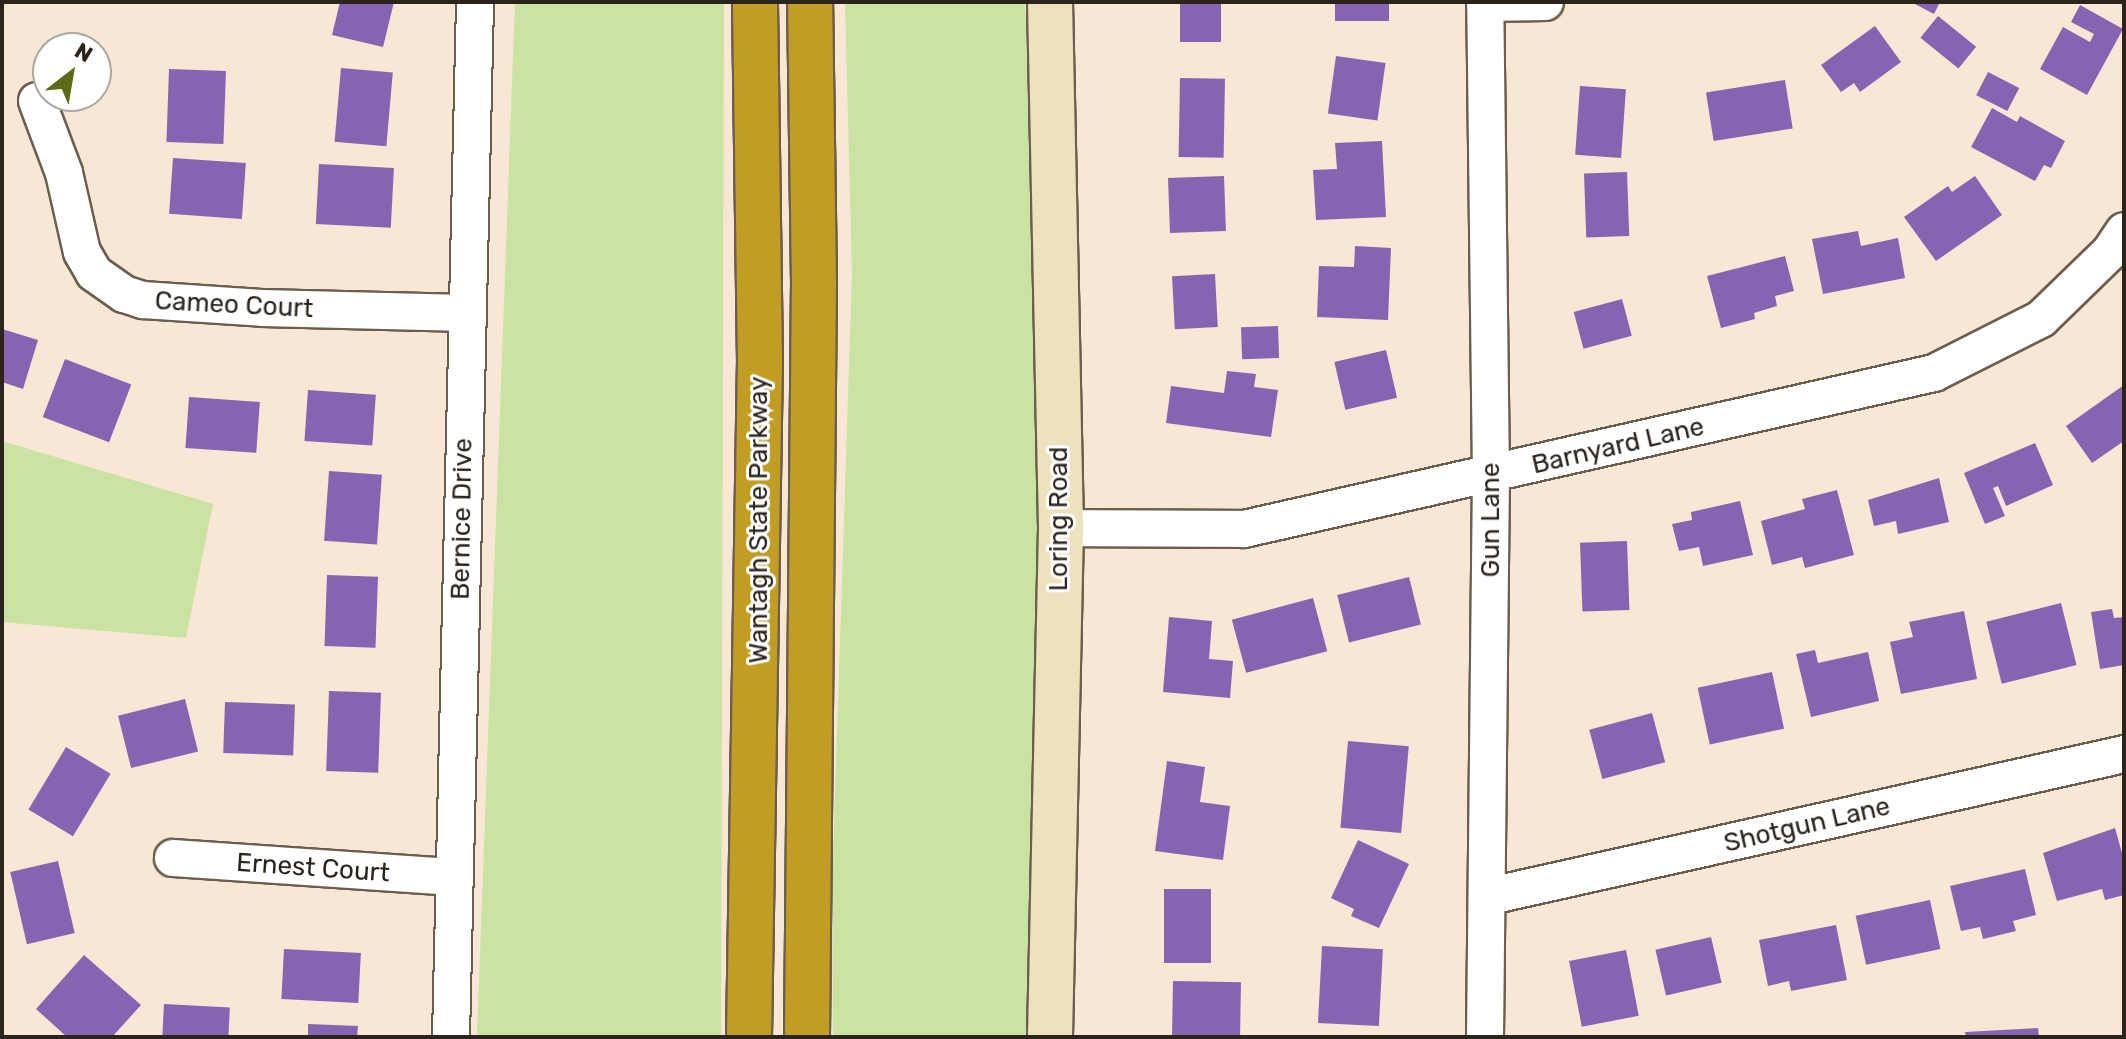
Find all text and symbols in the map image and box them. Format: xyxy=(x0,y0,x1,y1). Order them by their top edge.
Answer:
north arrow xyxy=(32,32,112,112)
text: N xyxy=(70,37,97,68)
street label: Cameo Court xyxy=(154,285,314,325)
street label: Wantagh State Parkway xyxy=(743,376,775,664)
street label: Barnyard Lane xyxy=(1529,411,1707,481)
street label: Bernice Drive xyxy=(445,438,479,600)
street label: Loring Road xyxy=(1043,447,1075,591)
street label: Gun Lane xyxy=(1475,463,1507,577)
street label: Shotgun Lane xyxy=(1721,791,1893,859)
street label: Ernest Court xyxy=(235,847,391,889)

